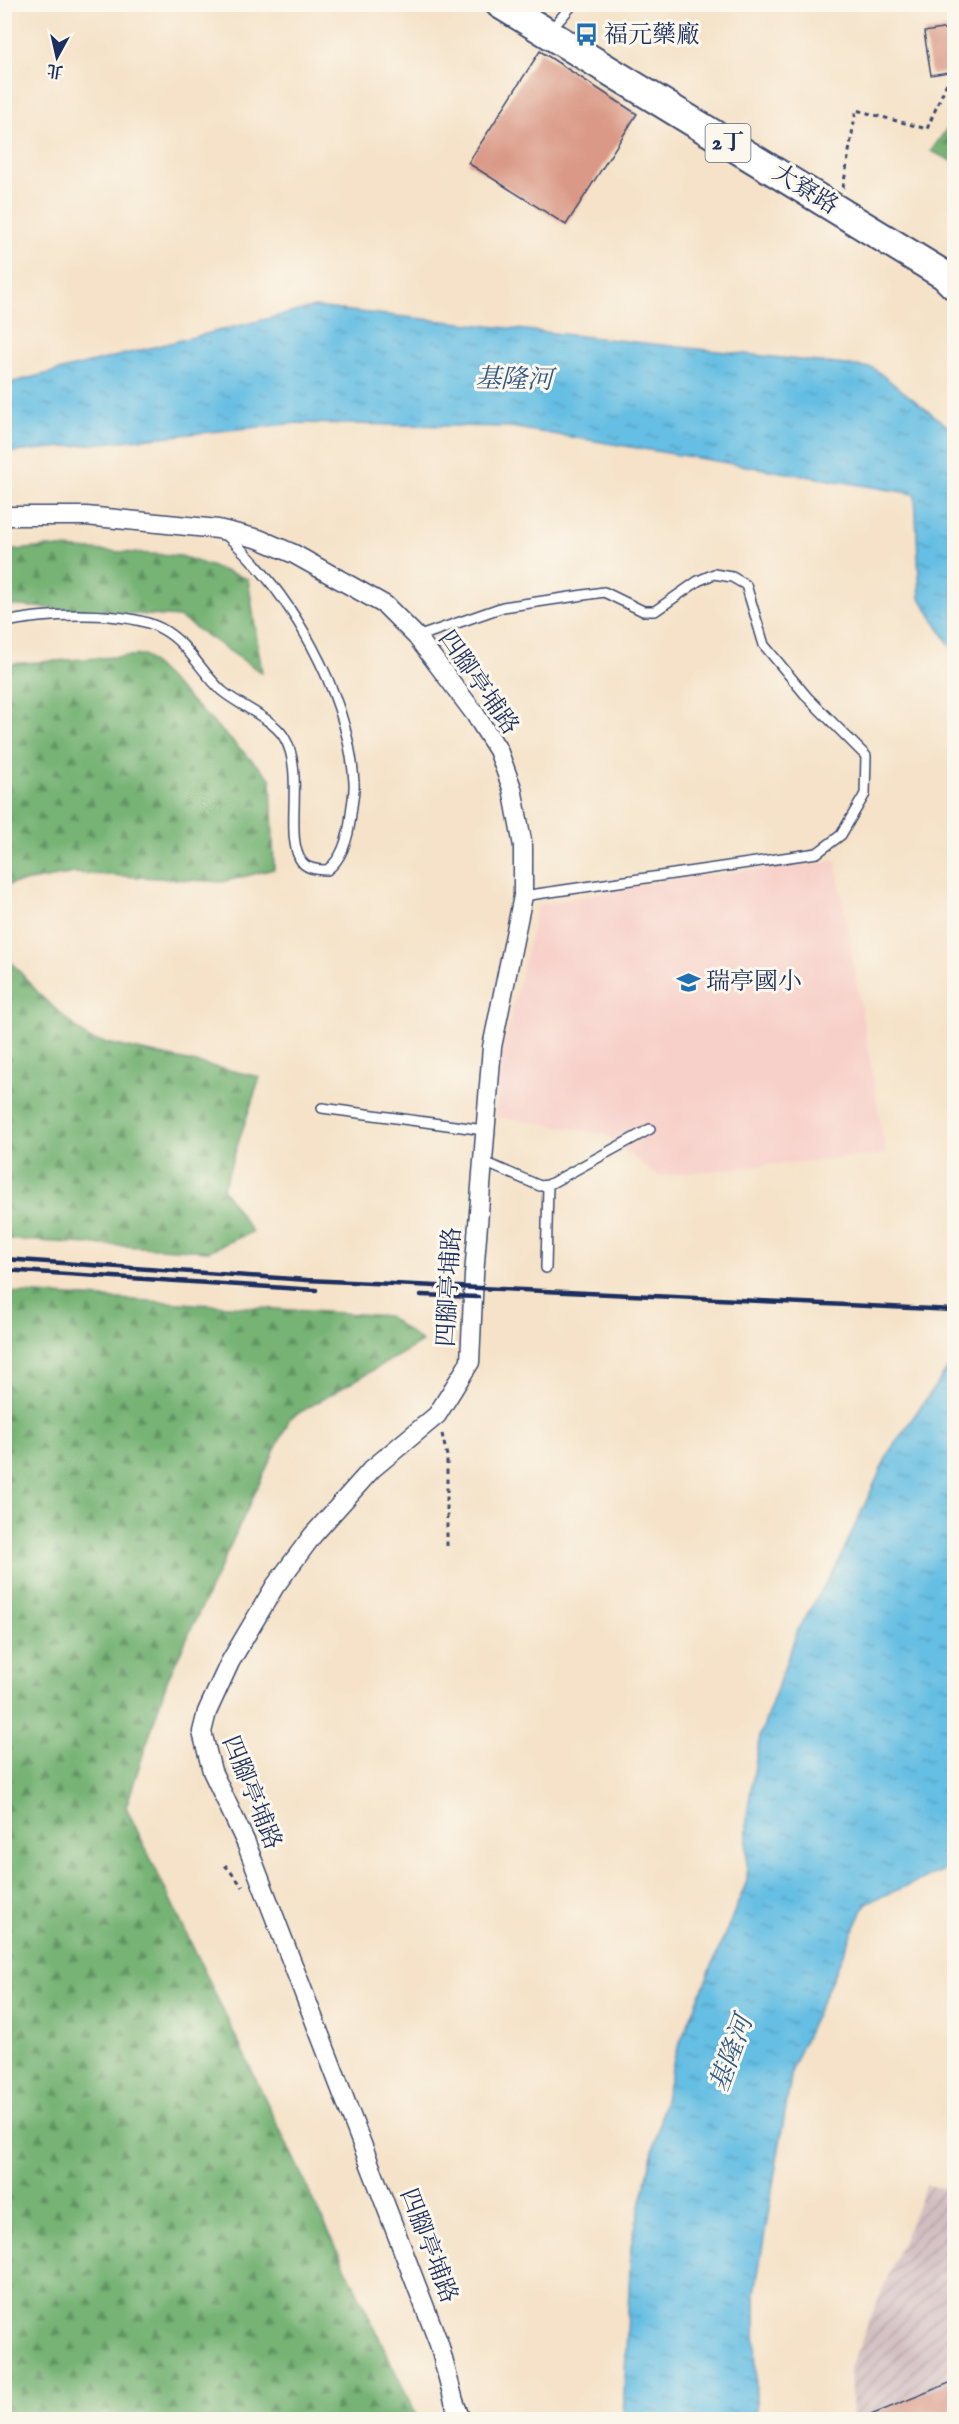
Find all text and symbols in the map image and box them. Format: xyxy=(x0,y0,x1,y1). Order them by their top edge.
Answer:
place label: 福元藥廠 xyxy=(604,20,700,51)
bus stop icon: 福元藥廠 xyxy=(573,22,599,48)
north arrow xyxy=(27,27,87,87)
text: 北 xyxy=(46,59,65,81)
road number: 2丁 xyxy=(706,124,750,162)
street label: 大寮路 xyxy=(766,158,844,222)
water label: 基隆河 xyxy=(475,363,557,397)
street label: 四腳亭埔路 xyxy=(431,625,525,741)
place label: 瑞亭國小 xyxy=(706,967,802,998)
school or university icon: 瑞亭國小 xyxy=(675,969,701,995)
street label: 四腳亭埔路 xyxy=(431,1226,469,1348)
street label: 四腳亭埔路 xyxy=(214,1732,288,1854)
water label: 基隆河 xyxy=(703,2008,762,2096)
street label: 四腳亭埔路 xyxy=(392,2184,464,2308)

